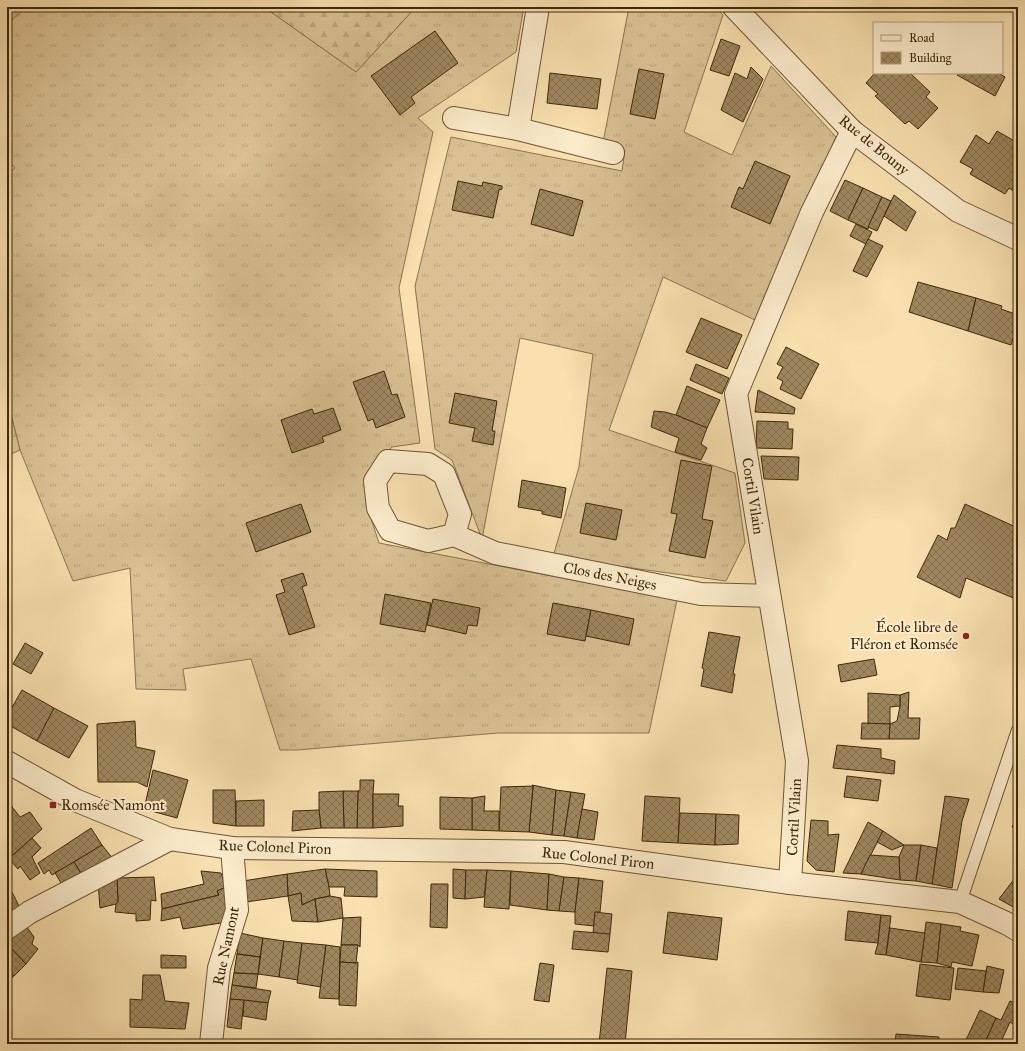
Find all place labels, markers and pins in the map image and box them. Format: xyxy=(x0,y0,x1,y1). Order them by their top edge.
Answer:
place label: École libre de Fléron et Romsée xyxy=(850,617,958,653)
marker: École libre de Fléron et Romsée xyxy=(961,631,971,641)
place label: Romsée Namont xyxy=(61,796,166,814)
marker: Romsée Namont xyxy=(48,800,58,810)

